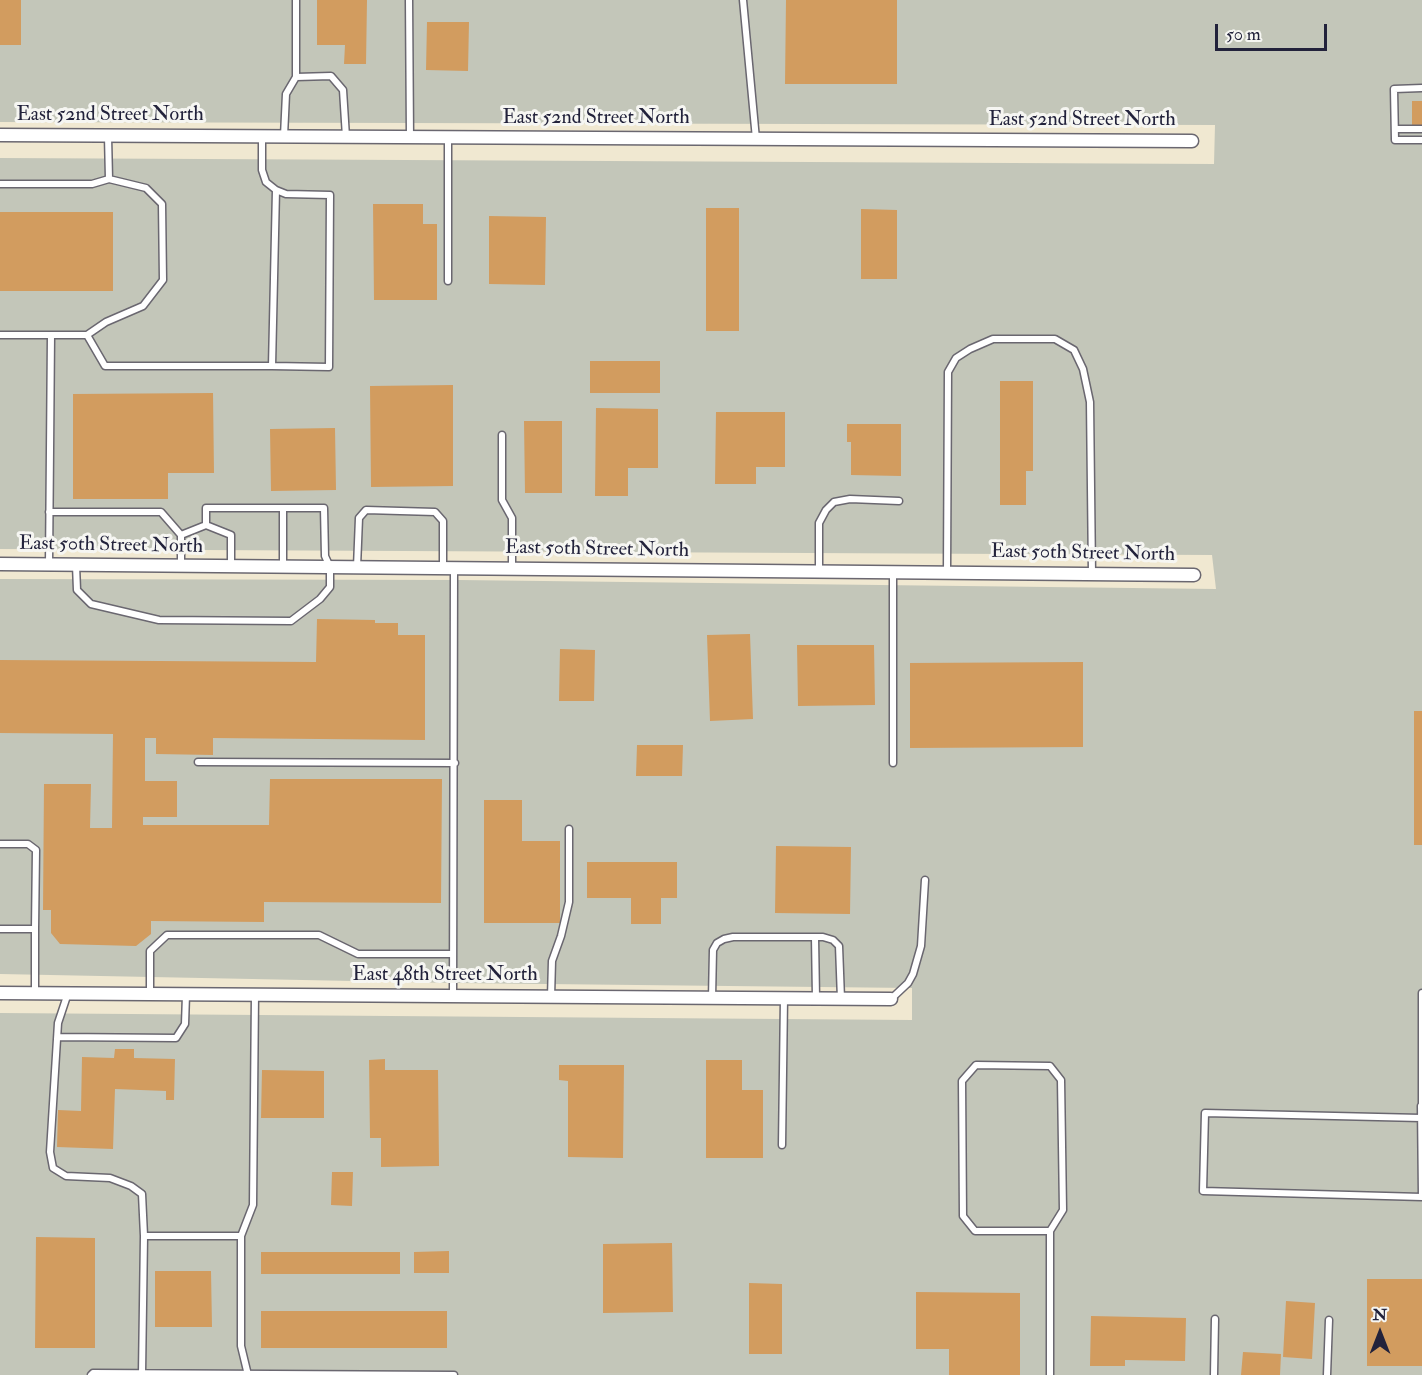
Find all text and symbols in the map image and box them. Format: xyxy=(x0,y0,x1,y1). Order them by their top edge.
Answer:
scale bar xyxy=(1218,12,1330,50)
text: 50 m xyxy=(1226,23,1261,46)
street label: East 52nd Street North xyxy=(16,104,204,128)
street label: East 52nd Street North xyxy=(502,107,690,131)
street label: East 52nd Street North xyxy=(988,109,1176,133)
street label: East 50th Street North xyxy=(19,532,203,560)
street label: East 50th Street North xyxy=(505,536,689,564)
street label: East 50th Street North xyxy=(991,540,1175,568)
street label: East 48th Street North xyxy=(352,964,538,988)
north arrow xyxy=(1350,1303,1410,1363)
text: N xyxy=(1373,1305,1387,1325)

